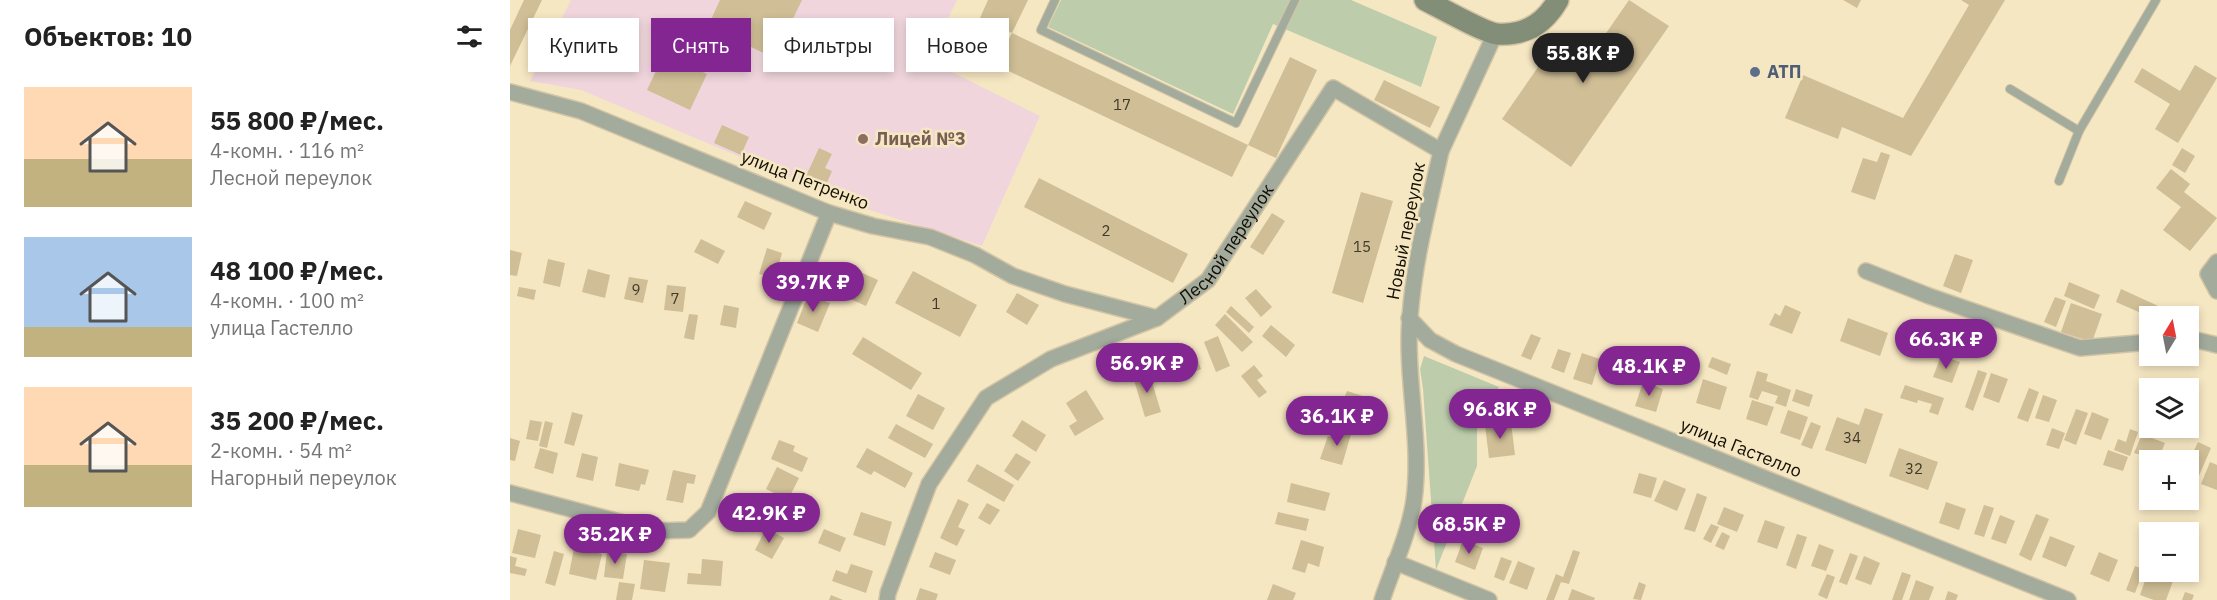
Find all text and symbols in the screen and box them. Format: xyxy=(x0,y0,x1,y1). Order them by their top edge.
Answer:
chip: Купить xyxy=(528,18,639,72)
chip: Снять xyxy=(651,18,751,72)
chip: Фильтры xyxy=(763,18,894,72)
chip: Новое xyxy=(906,18,1009,72)
text: Объектов: 10 xyxy=(24,19,192,53)
icon: filters xyxy=(453,20,486,53)
pin: 55.8K ₽ xyxy=(1528,33,1638,84)
text: 55.8K ₽ xyxy=(1546,39,1620,66)
place label: АТП xyxy=(1767,60,1801,83)
marker: АТП xyxy=(1748,65,1762,79)
house number: 17 xyxy=(1113,95,1131,114)
text: 55 800 ₽/мес. xyxy=(210,103,384,137)
icon: home xyxy=(72,111,144,183)
place label: Лицей №3 xyxy=(875,127,966,150)
marker: Лицей №3 xyxy=(856,132,870,146)
text: 4-комн. · 116 m² xyxy=(210,137,364,164)
street label: улица Петренко xyxy=(738,145,872,215)
street label: Новый переулок xyxy=(1381,160,1430,302)
text: Лесной переулок xyxy=(210,164,372,191)
street label: Лесной переулок xyxy=(1174,179,1279,309)
house number: 2 xyxy=(1101,221,1111,240)
house number: 15 xyxy=(1353,237,1371,256)
text: 48 100 ₽/мес. xyxy=(210,253,384,287)
icon: home xyxy=(72,261,144,333)
pin: 39.7K ₽ xyxy=(758,262,868,313)
text: 39.7K ₽ xyxy=(776,268,850,295)
house number: 9 xyxy=(631,280,641,299)
text: 4-комн. · 100 m² xyxy=(210,287,364,314)
house number: 7 xyxy=(670,289,680,308)
house number: 1 xyxy=(931,294,941,313)
north arrow xyxy=(2139,306,2199,366)
map controls xyxy=(2139,306,2199,582)
text: улица Гастелло xyxy=(210,314,353,341)
pin: 66.3K ₽ xyxy=(1891,319,2001,370)
text: 66.3K ₽ xyxy=(1909,325,1983,352)
pin: 56.9K ₽ xyxy=(1092,343,1202,394)
pin: 48.1K ₽ xyxy=(1594,346,1704,397)
text: 56.9K ₽ xyxy=(1110,349,1184,376)
text: 48.1K ₽ xyxy=(1612,352,1686,379)
button: layers xyxy=(2139,378,2199,438)
pin: 96.8K ₽ xyxy=(1445,389,1555,440)
text: 96.8K ₽ xyxy=(1463,395,1537,422)
pin: 36.1K ₽ xyxy=(1282,396,1392,447)
text: 36.1K ₽ xyxy=(1300,402,1374,429)
text: 35 200 ₽/мес. xyxy=(210,403,384,437)
icon: home xyxy=(72,411,144,483)
street label: улица Гастелло xyxy=(1677,413,1805,482)
house number: 34 xyxy=(1843,428,1861,447)
text: 2-комн. · 54 m² xyxy=(210,437,352,464)
button: + xyxy=(2139,450,2199,510)
house number: 32 xyxy=(1905,459,1923,478)
text: Нагорный переулок xyxy=(210,464,397,491)
pin: 42.9K ₽ xyxy=(714,493,824,544)
text: 42.9K ₽ xyxy=(732,499,806,526)
pin: 68.5K ₽ xyxy=(1414,504,1524,555)
text: 68.5K ₽ xyxy=(1432,510,1506,537)
pin: 35.2K ₽ xyxy=(560,514,670,565)
text: 35.2K ₽ xyxy=(578,520,652,547)
button: − xyxy=(2139,522,2199,582)

